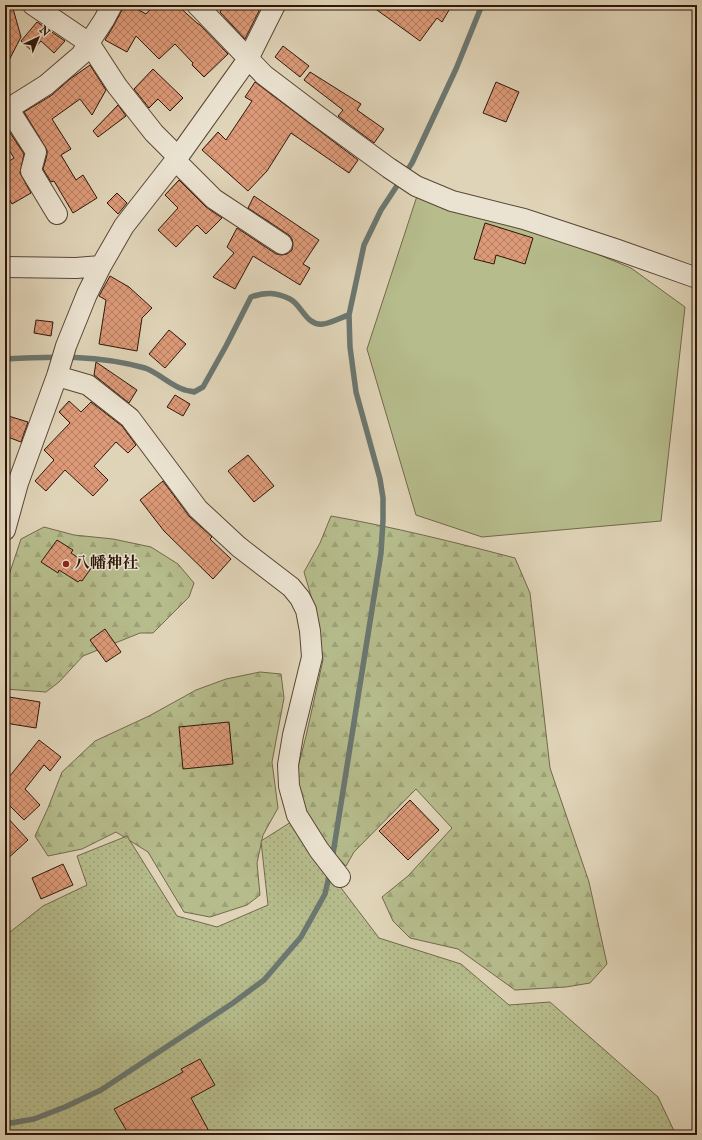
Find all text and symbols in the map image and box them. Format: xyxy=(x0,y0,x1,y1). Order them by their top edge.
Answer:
north arrow xyxy=(18,18,58,58)
text: N xyxy=(35,22,53,40)
place label: 八幡神社 xyxy=(74,554,138,574)
marker: 八幡神社 xyxy=(61,559,71,569)

